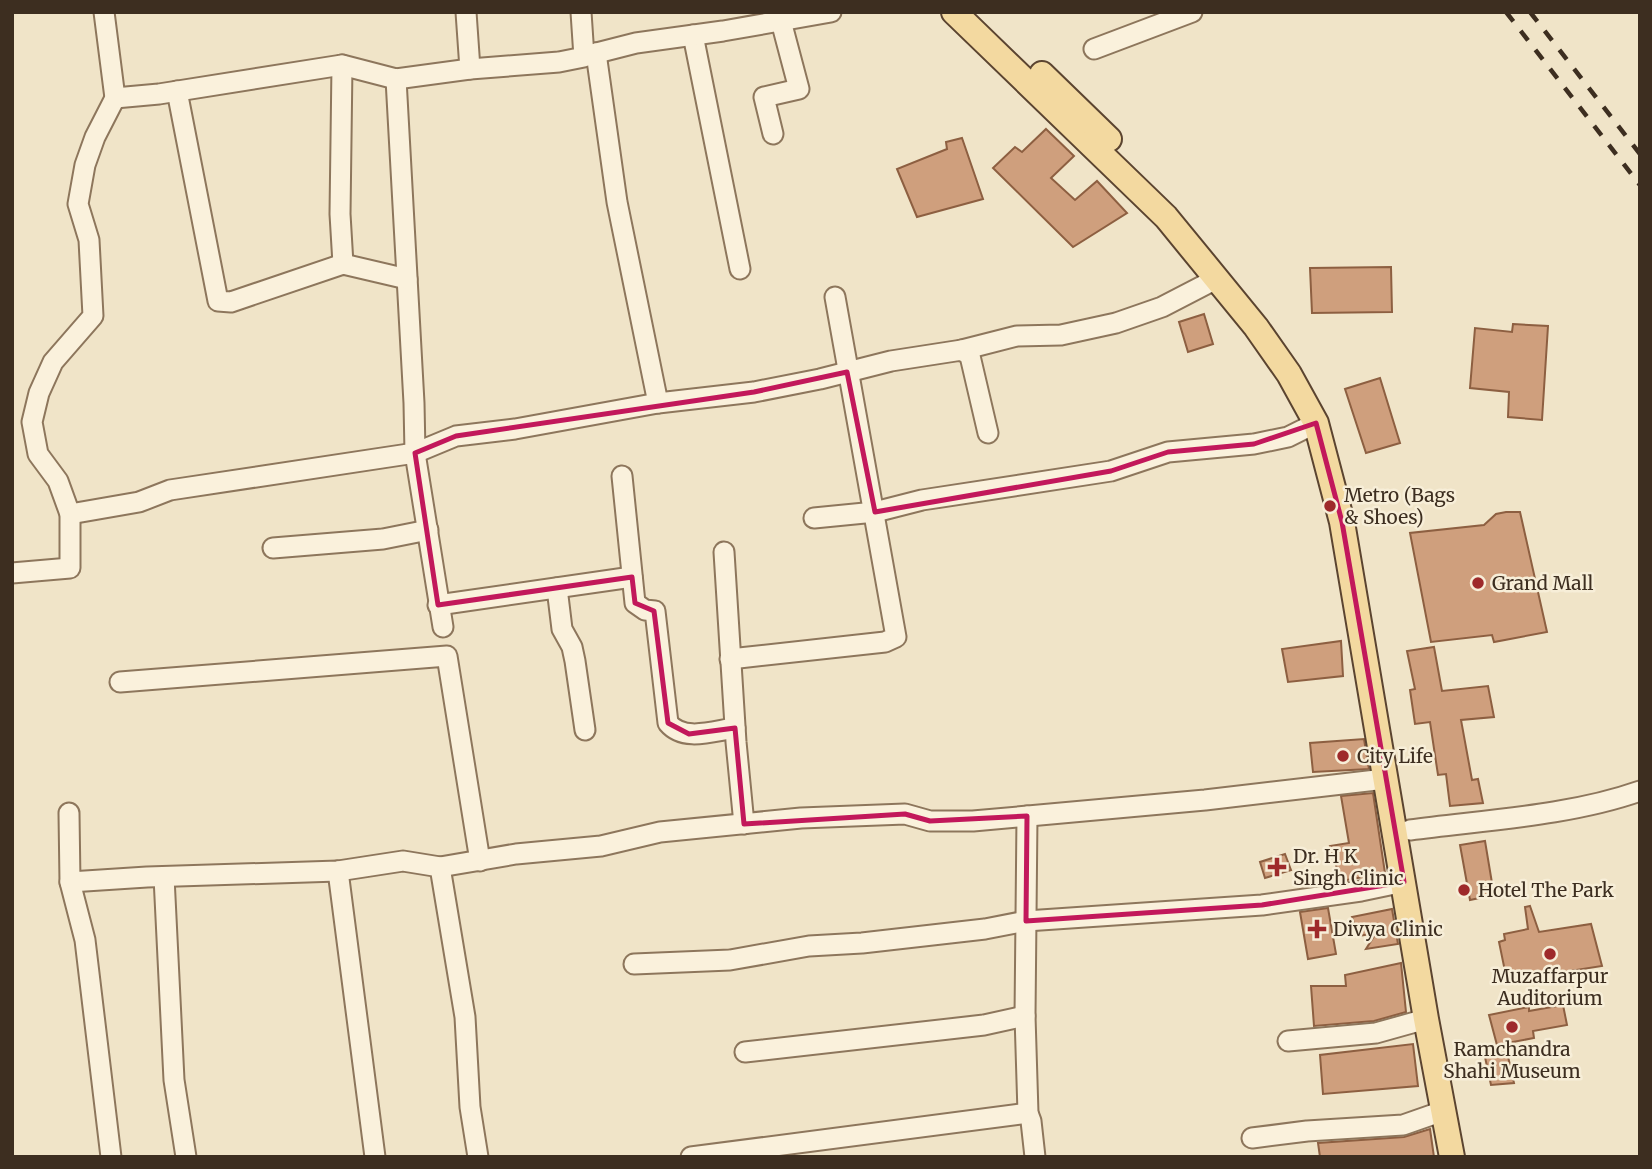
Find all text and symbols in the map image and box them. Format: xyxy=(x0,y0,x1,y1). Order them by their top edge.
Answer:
place label: Metro (Bags & Shoes) xyxy=(1344,483,1455,529)
marker: Metro (Bags & Shoes) xyxy=(1322,498,1338,514)
place label: Grand Mall xyxy=(1492,571,1594,595)
marker: Grand Mall xyxy=(1470,575,1486,591)
place label: City Life xyxy=(1357,744,1433,768)
marker: City Life xyxy=(1335,748,1351,764)
place label: Dr. H K Singh Clinic xyxy=(1293,844,1404,890)
marker: Dr. H K Singh Clinic xyxy=(1267,857,1287,877)
place label: Hotel The Park xyxy=(1478,878,1614,902)
marker: Hotel The Park xyxy=(1456,882,1472,898)
place label: Divya Clinic xyxy=(1333,917,1443,941)
marker: Divya Clinic xyxy=(1307,919,1327,939)
marker: Muzaffarpur Auditorium xyxy=(1542,946,1558,962)
place label: Muzaffarpur Auditorium xyxy=(1492,964,1609,1010)
marker: Ramchandra Shahi Museum xyxy=(1504,1019,1520,1035)
place label: Ramchandra Shahi Museum xyxy=(1443,1037,1581,1083)

